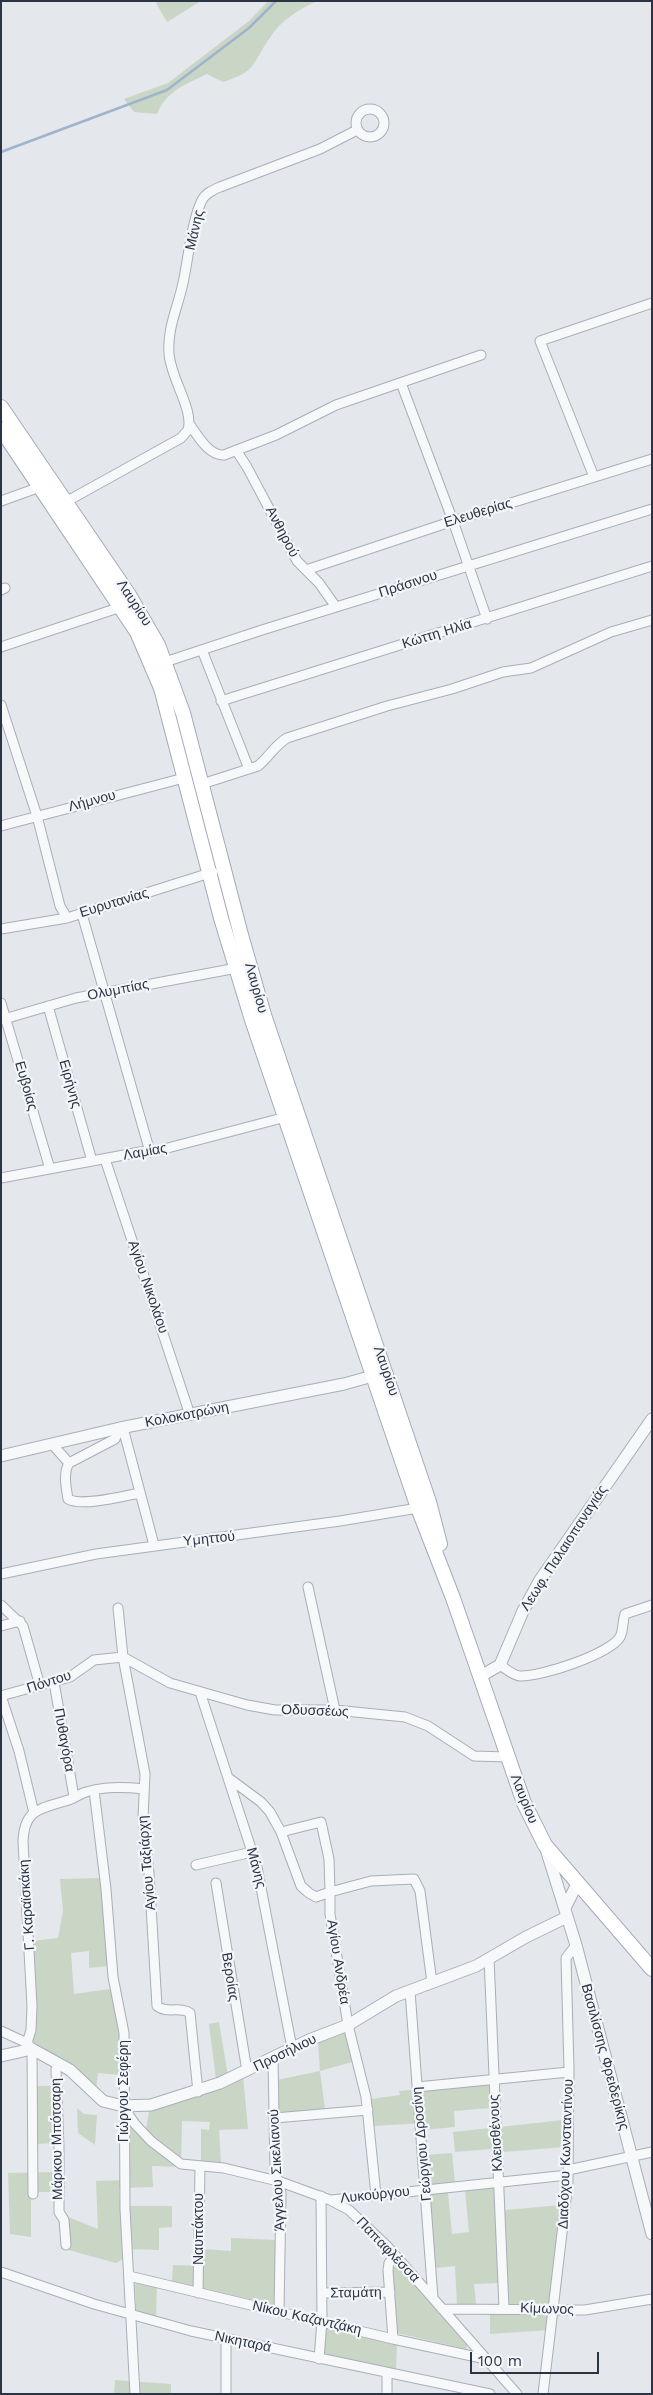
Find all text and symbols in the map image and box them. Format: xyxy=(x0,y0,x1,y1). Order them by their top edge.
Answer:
street label: Μάνης xyxy=(182,208,208,252)
street label: Ελευθερίας xyxy=(442,495,514,531)
street label: Ανθηρού xyxy=(262,504,302,560)
street label: Πράσινου xyxy=(377,567,439,601)
street label: Λαυρίου xyxy=(113,577,155,629)
street label: Κώττη Ηλία xyxy=(400,615,474,653)
street label: Λήμνου xyxy=(67,787,117,815)
street label: Ευρυτανίας xyxy=(78,885,150,921)
street label: Λαυρίου xyxy=(241,961,271,1015)
street label: Ολυμπίας xyxy=(86,976,150,1004)
street label: Ειρήνης xyxy=(55,1058,85,1110)
street label: Ευβοίας xyxy=(11,1059,41,1113)
street label: Λαμίας xyxy=(122,1140,168,1164)
street label: Αγίου Νικολάου xyxy=(124,1238,172,1336)
street label: Λαυρίου xyxy=(370,1344,402,1398)
street label: Κολοκοτρώνη xyxy=(144,1399,230,1431)
street label: Λεωφ. Παλαιοπαναγιάς xyxy=(517,1482,611,1614)
street label: Υμηττού xyxy=(182,1528,236,1550)
street label: Πόντου xyxy=(25,1667,73,1697)
street label: Οδυσσέως xyxy=(281,1701,349,1721)
street label: Πυθαγόρα xyxy=(50,1707,78,1773)
street label: Λαυρίου xyxy=(507,1772,541,1826)
street label: Αγίου Ταξιάρχη xyxy=(134,1815,160,1911)
street label: Μάνης xyxy=(243,1846,269,1890)
street label: Γ. Καραϊσκάκη xyxy=(15,1859,39,1951)
street label: Αγίου Ανδρέα xyxy=(323,1918,353,2006)
street label: Βεροίας xyxy=(218,1951,242,2003)
street label: Βασιλίσσης Φρειδερίκης xyxy=(577,1982,633,2132)
street label: Προσήλιου xyxy=(251,2031,319,2075)
street label: Γιώργου Σεφέρη xyxy=(116,2040,132,2142)
street label: Μάρκου Μπότσαρη xyxy=(48,2078,66,2200)
street label: Διαδόχου Κωνσταντίνου xyxy=(555,2079,577,2229)
street label: Γεώργιου Δροσίνη xyxy=(409,2086,435,2202)
street label: Κλεισθένους xyxy=(486,2094,506,2172)
street label: Άγγελου Σικελιανού xyxy=(265,2109,289,2231)
street label: Λυκούργου xyxy=(339,2183,411,2207)
street label: Ναυπάκτου xyxy=(191,2193,207,2265)
street label: Παπαφλέσσα xyxy=(353,2214,423,2286)
street label: Σταμάτη xyxy=(330,2284,382,2302)
street label: Νίκου Καζαντζάκη xyxy=(251,2297,363,2339)
street label: Κίμωνος xyxy=(520,2300,574,2318)
street label: Νικηταρά xyxy=(213,2328,273,2356)
scale bar xyxy=(473,2342,602,2374)
text: 100 m xyxy=(478,2352,522,2370)

